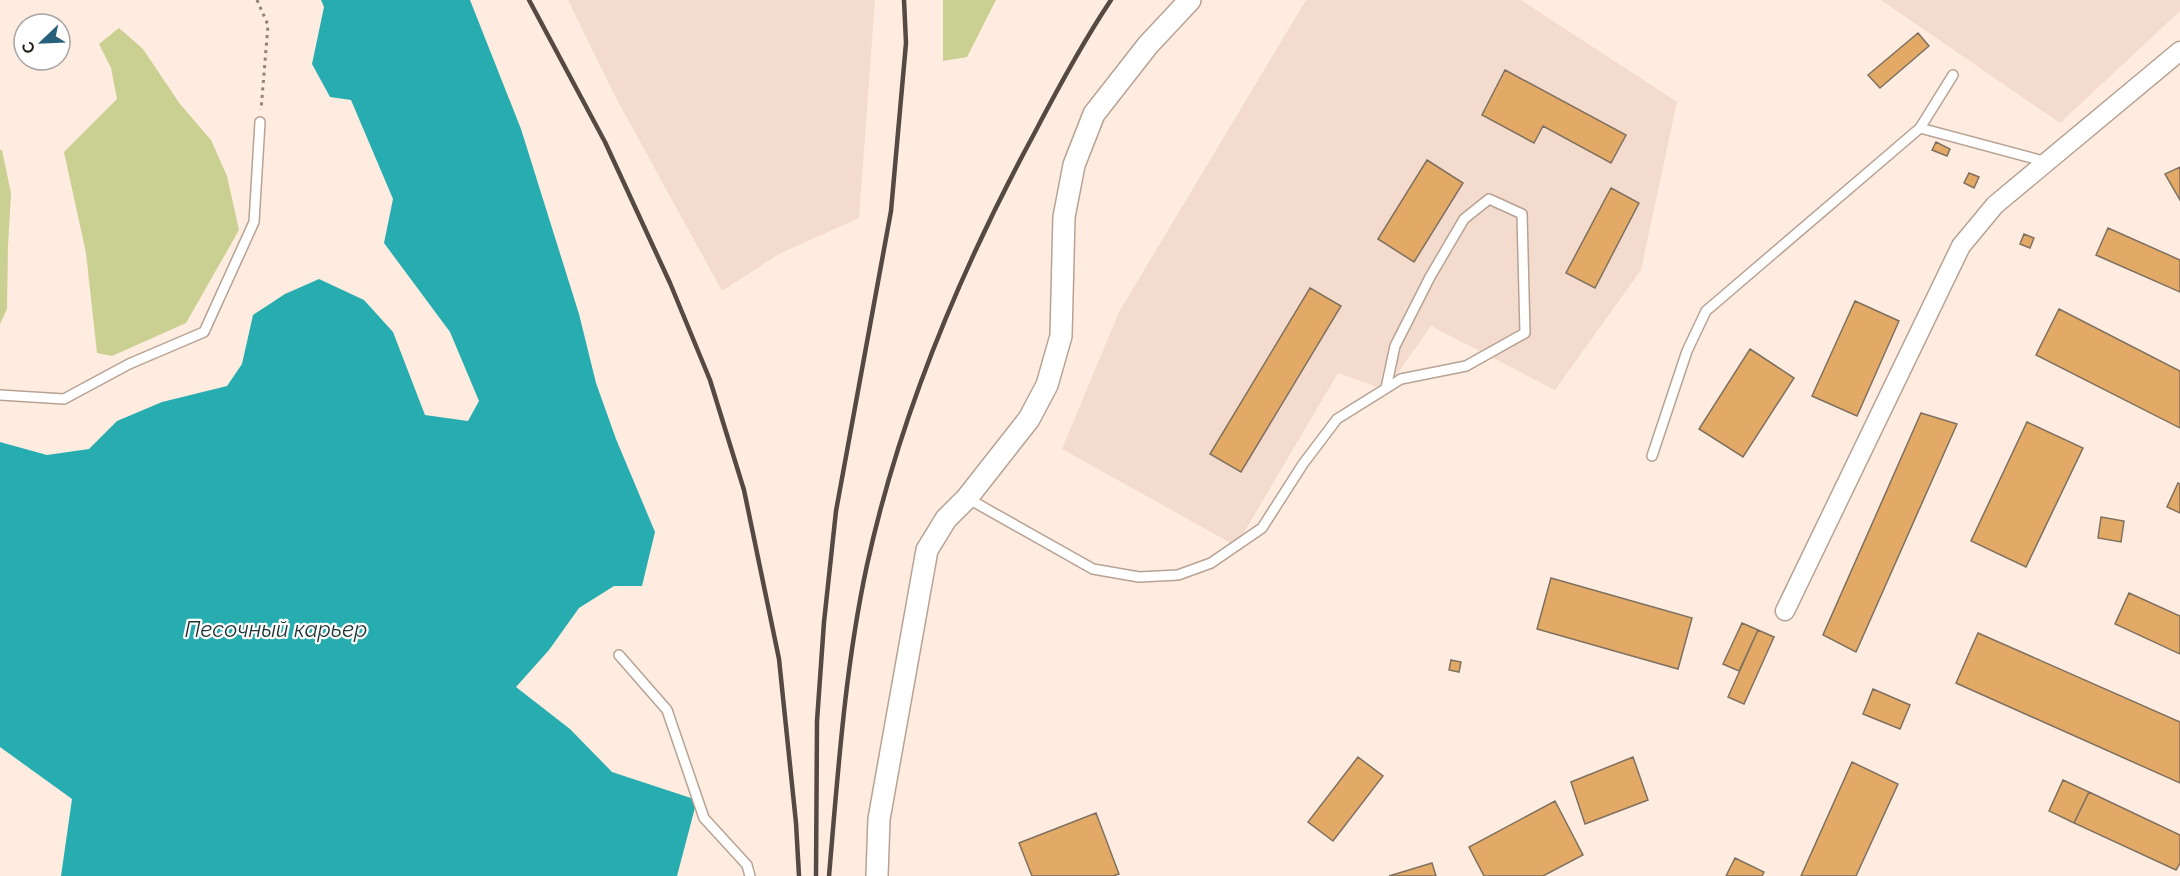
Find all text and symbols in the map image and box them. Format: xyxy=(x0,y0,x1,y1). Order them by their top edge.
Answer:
north arrow xyxy=(12,12,72,72)
text: С xyxy=(18,39,40,56)
water label: Песочный карьер xyxy=(185,616,367,642)

